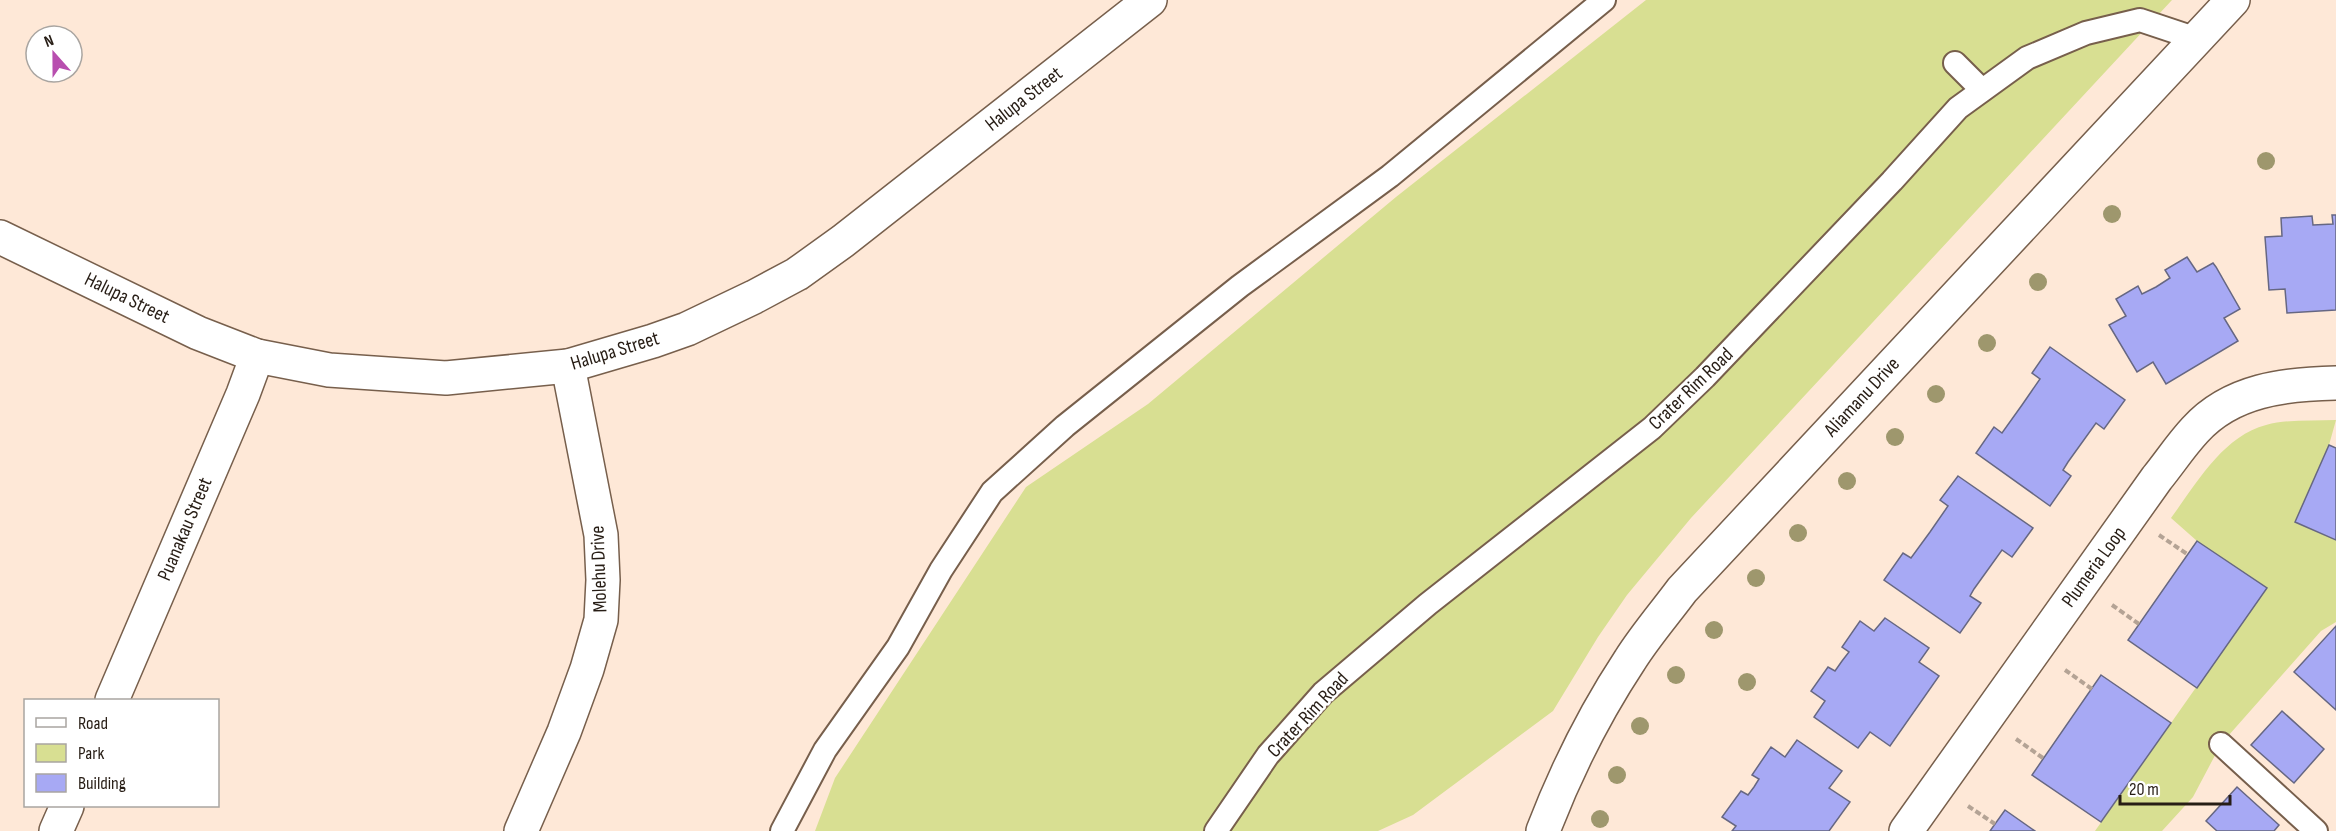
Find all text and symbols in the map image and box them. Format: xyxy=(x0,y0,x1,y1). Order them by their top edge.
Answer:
north arrow xyxy=(24,24,84,84)
text: N xyxy=(42,31,57,52)
street label: Halupa Street xyxy=(981,61,1067,137)
street label: Halupa Street xyxy=(81,267,173,329)
street label: Halupa Street xyxy=(568,326,662,376)
street label: Crater Rim Road xyxy=(1644,343,1738,435)
street label: Aliamanu Drive xyxy=(1818,352,1905,442)
street label: Puanakau Street xyxy=(152,474,218,584)
street label: Plumeria Loop xyxy=(2057,522,2131,612)
street label: Molehu Drive xyxy=(585,525,613,613)
street label: Crater Rim Road xyxy=(1262,667,1354,763)
legend xyxy=(24,699,219,807)
text: Road xyxy=(78,713,108,734)
text: Park xyxy=(78,743,104,764)
scale bar xyxy=(2120,768,2230,806)
text: Building xyxy=(78,773,126,794)
text: 20 m xyxy=(2129,779,2159,800)

